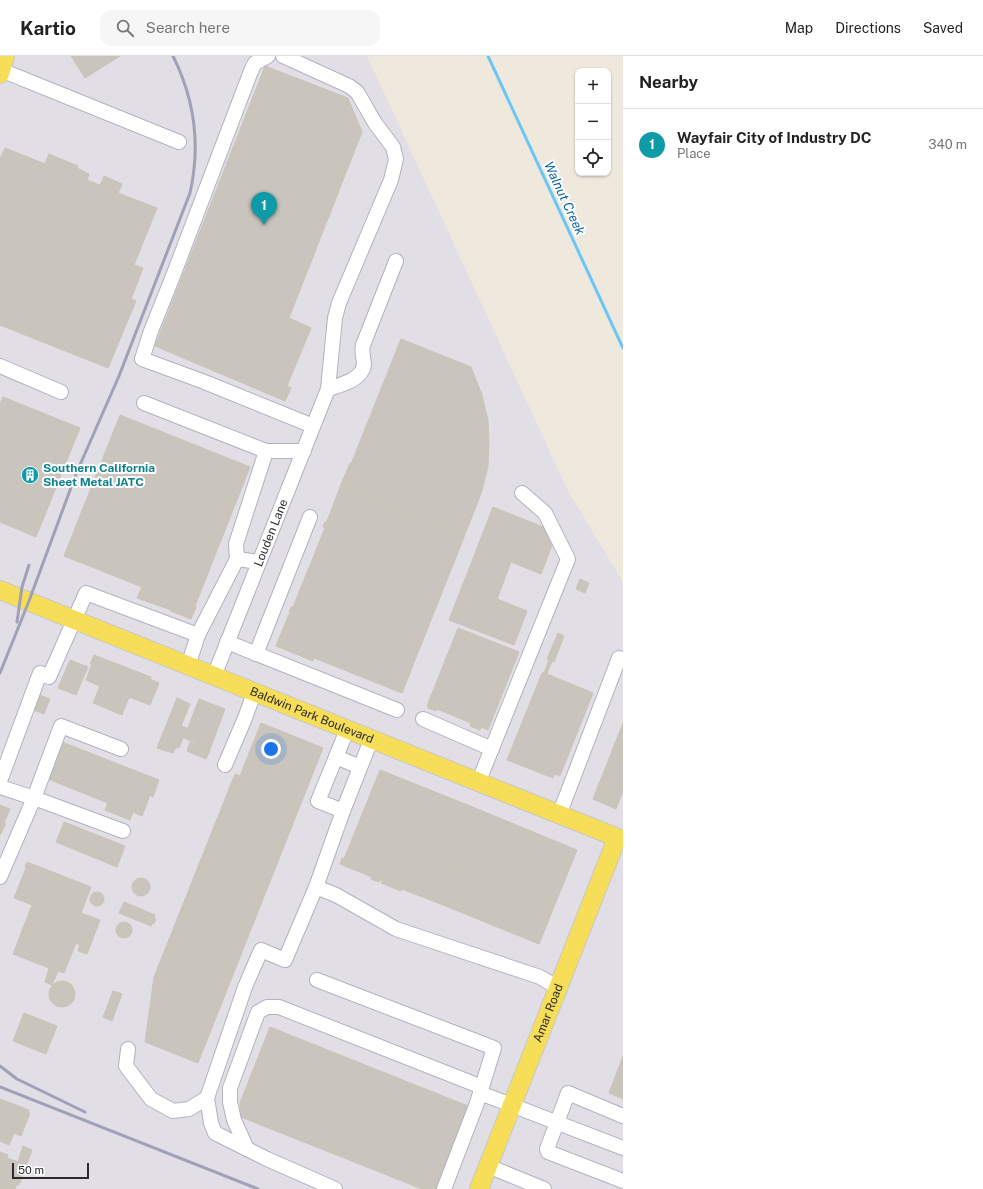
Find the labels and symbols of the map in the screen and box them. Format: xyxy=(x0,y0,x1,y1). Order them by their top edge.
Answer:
water label: Walnut Creek xyxy=(541,159,588,237)
pin: 1 xyxy=(251,192,277,225)
place label: Southern California Sheet Metal JATC xyxy=(43,461,155,489)
building icon: Southern California Sheet Metal JATC xyxy=(20,465,40,485)
street label: Louden Lane xyxy=(251,497,291,569)
street label: Baldwin Park Boulevard xyxy=(248,684,376,746)
your location xyxy=(261,739,281,759)
street label: Amar Road xyxy=(530,982,566,1044)
scale bar xyxy=(12,1161,89,1180)

